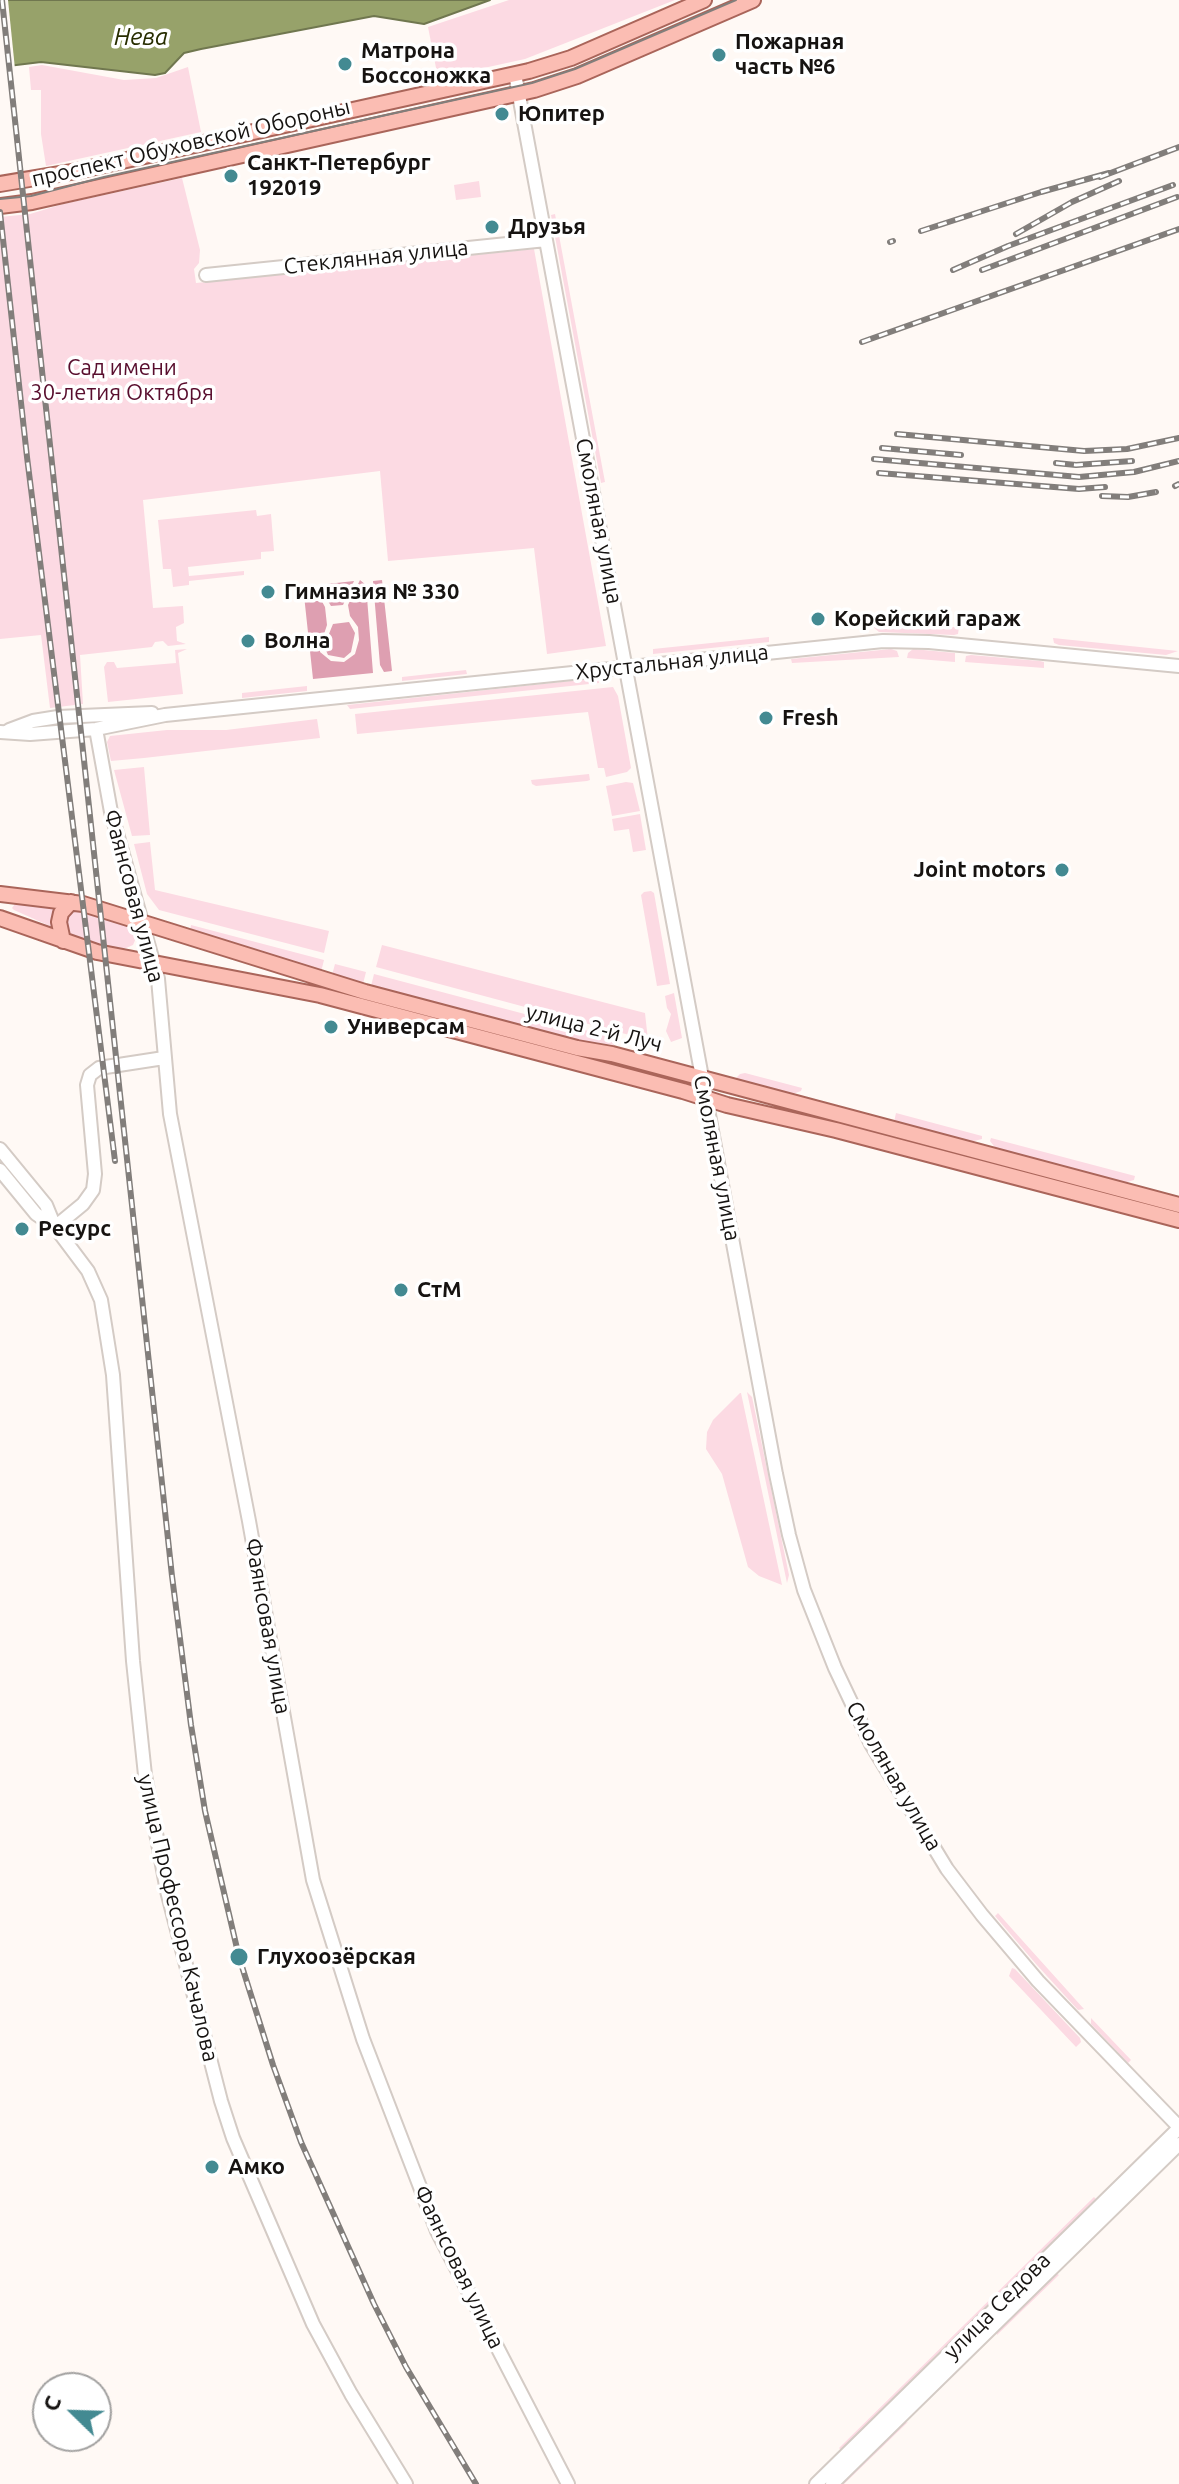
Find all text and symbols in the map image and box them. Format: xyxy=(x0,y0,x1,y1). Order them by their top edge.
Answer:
water label: Нева xyxy=(114,23,168,51)
place label: Пожарная часть №6 xyxy=(735,29,844,80)
place label: Матрона Боссоножка xyxy=(361,38,491,90)
marker: Пожарная часть №6 xyxy=(710,46,728,64)
marker: Матрона Боссоножка xyxy=(336,55,354,73)
street label: проспект Обуховской Обороны xyxy=(29,93,353,193)
place label: Юпитер xyxy=(518,101,605,127)
marker: Юпитер xyxy=(493,105,511,123)
place label: Санкт-Петербург 192019 xyxy=(247,150,430,202)
marker: Санкт-Петербург 192019 xyxy=(222,167,240,185)
place label: Друзья xyxy=(508,214,586,240)
marker: Друзья xyxy=(483,218,501,236)
street label: Стеклянная улица xyxy=(282,234,470,280)
park label: Сад имени 30-летия Октября xyxy=(30,355,214,406)
street label: Смоляная улица xyxy=(570,436,628,606)
place label: Гимназия № 330 xyxy=(284,579,459,605)
marker: Гимназия № 330 xyxy=(259,583,277,601)
place label: Корейский гараж xyxy=(834,606,1021,632)
marker: Корейский гараж xyxy=(809,610,827,628)
place label: Волна xyxy=(264,628,330,654)
marker: Волна xyxy=(239,632,257,650)
street label: Хрустальная улица xyxy=(574,639,770,685)
place label: Fresh xyxy=(782,705,839,731)
marker: Fresh xyxy=(757,709,775,727)
street label: Фаянсовая улица xyxy=(98,806,170,986)
place label: Joint motors xyxy=(914,857,1046,883)
marker: Joint motors xyxy=(1053,861,1071,879)
street label: улица 2-й Луч xyxy=(523,998,665,1058)
place label: Универсам xyxy=(347,1014,465,1040)
marker: Универсам xyxy=(322,1018,340,1036)
street label: Смоляная улица xyxy=(688,1073,746,1243)
place label: Ресурс xyxy=(38,1216,111,1242)
marker: Ресурс xyxy=(13,1220,31,1238)
place label: СтМ xyxy=(417,1277,462,1303)
marker: СтМ xyxy=(392,1281,410,1299)
street label: Фаянсовая улица xyxy=(240,1536,296,1716)
street label: Смоляная улица xyxy=(840,1697,948,1855)
street label: улица Профессора Качалова xyxy=(132,1772,224,2064)
place label: Глухоозёрская xyxy=(257,1944,416,1970)
marker: Глухоозёрская xyxy=(228,1946,250,1968)
place label: Амко xyxy=(228,2154,285,2180)
marker: Амко xyxy=(203,2158,221,2176)
street label: Фаянсовая улица xyxy=(408,2181,510,2353)
street label: улица Седова xyxy=(938,2247,1056,2365)
north arrow xyxy=(32,2372,112,2452)
text: С xyxy=(37,2392,66,2415)

